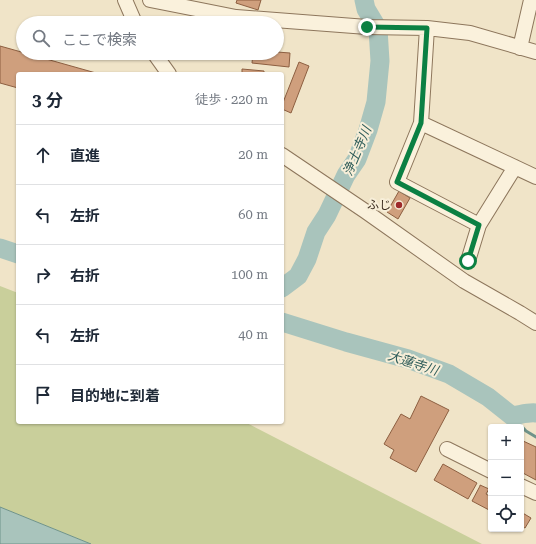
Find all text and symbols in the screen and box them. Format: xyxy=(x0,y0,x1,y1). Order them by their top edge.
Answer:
search box xyxy=(16,16,284,60)
route end xyxy=(358,18,376,36)
icon: search xyxy=(30,27,52,49)
text: ここで検索 xyxy=(62,31,137,49)
text: 3 分 xyxy=(32,90,63,110)
text: 徒歩 · 220 m xyxy=(195,92,268,107)
water label: 浄土寺川 xyxy=(340,122,375,178)
icon: ahead xyxy=(32,144,54,166)
text: 直進 xyxy=(70,147,100,165)
text: 20 m xyxy=(238,147,268,162)
place label: ふじ xyxy=(367,198,391,212)
marker: ふじ xyxy=(394,200,404,210)
icon: left xyxy=(32,204,54,226)
text: 左折 xyxy=(70,207,100,225)
text: 60 m xyxy=(238,207,268,222)
route start xyxy=(459,252,477,270)
icon: right xyxy=(32,264,54,286)
text: 右折 xyxy=(70,267,100,285)
text: 100 m xyxy=(231,267,268,282)
icon: left xyxy=(32,324,54,346)
text: 左折 xyxy=(70,327,100,345)
text: 40 m xyxy=(238,327,268,342)
water label: 大蓮寺川 xyxy=(386,348,442,379)
icon: arrive xyxy=(32,384,54,406)
text: 目的地に到着 xyxy=(70,387,160,405)
map controls xyxy=(488,424,524,532)
button: + xyxy=(488,424,524,460)
button: − xyxy=(488,460,524,496)
button: locate xyxy=(488,496,524,532)

